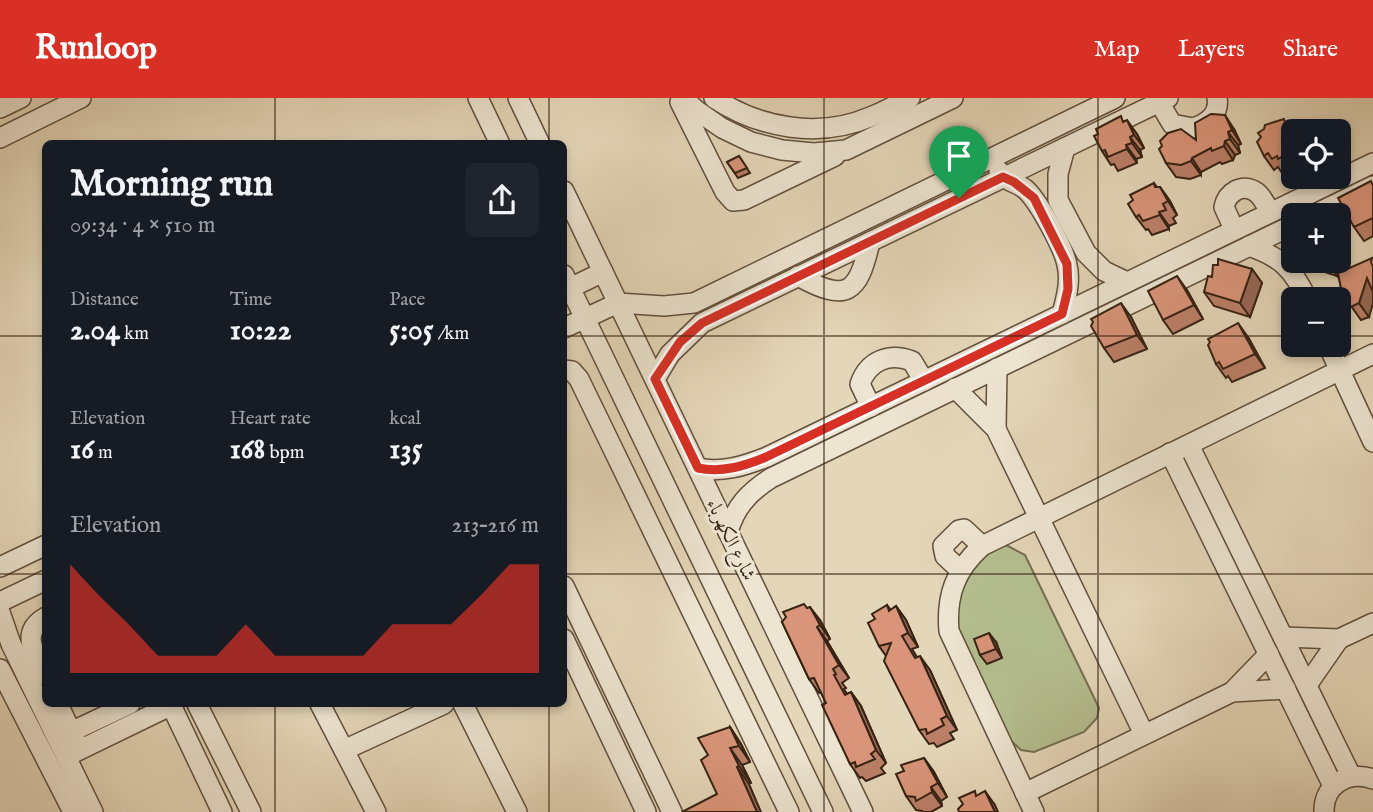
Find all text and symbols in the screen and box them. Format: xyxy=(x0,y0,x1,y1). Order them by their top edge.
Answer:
text: Runloop xyxy=(35,28,157,70)
text: Map xyxy=(1094,34,1140,65)
text: Layers xyxy=(1178,34,1245,65)
text: Share xyxy=(1283,34,1338,65)
map controls xyxy=(1281,119,1351,357)
button: locate xyxy=(1281,119,1351,189)
pin xyxy=(929,126,989,198)
icon: arrive xyxy=(940,137,978,175)
text: Morning run xyxy=(70,161,273,209)
button: share xyxy=(465,163,539,237)
button: + xyxy=(1281,203,1351,273)
text: 09:34 · 4 × 510 m xyxy=(70,211,216,240)
button: − xyxy=(1281,287,1351,357)
text: Distance xyxy=(70,288,139,312)
text: Time xyxy=(230,288,272,312)
text: Pace xyxy=(389,288,425,312)
text: 2.04 xyxy=(70,312,120,350)
text: 10:22 xyxy=(230,312,292,350)
text: 5:05 xyxy=(389,312,434,350)
text: km xyxy=(120,322,149,346)
text: /km xyxy=(434,322,469,346)
text: Elevation xyxy=(70,407,145,431)
text: Heart rate xyxy=(230,407,311,431)
text: kcal xyxy=(389,407,421,431)
text: 16 xyxy=(70,431,94,469)
text: 168 xyxy=(230,431,265,469)
text: 135 xyxy=(389,431,423,469)
text: m xyxy=(94,441,113,465)
text: bpm xyxy=(265,441,305,465)
street label: شارع الكهرباء xyxy=(698,495,760,586)
text: Elevation xyxy=(70,511,161,540)
text: 213–216 m xyxy=(452,511,539,540)

